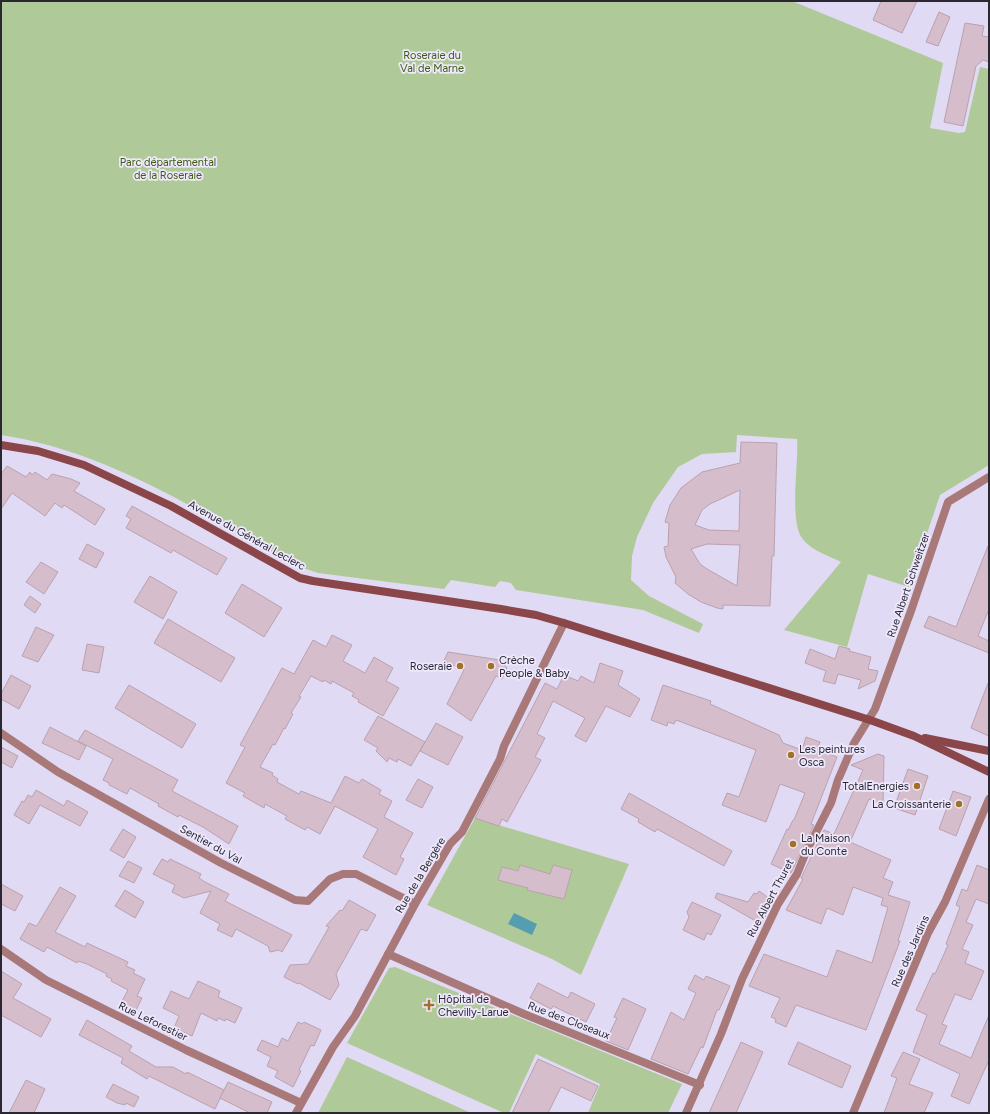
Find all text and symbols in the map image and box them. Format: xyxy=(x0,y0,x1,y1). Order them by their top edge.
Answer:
park label: Roseraie du Val de Marne xyxy=(400,49,464,75)
park label: Parc départemental de la Roseraie xyxy=(120,156,216,182)
street label: Avenue du Général Leclerc xyxy=(186,498,308,573)
street label: Rue Albert Schweitzer xyxy=(884,531,933,639)
place label: Crèche People & Baby xyxy=(499,654,570,680)
place label: Roseraie xyxy=(410,660,452,673)
marker: Roseraie xyxy=(455,661,465,671)
marker: Crèche People & Baby xyxy=(486,661,496,671)
place label: Les peintures Osca xyxy=(799,743,865,769)
marker: Les peintures Osca xyxy=(786,750,796,760)
place label: TotalEnergies xyxy=(843,780,909,793)
marker: TotalEnergies xyxy=(912,781,922,791)
place label: La Croissanterie xyxy=(872,798,951,811)
marker: La Croissanterie xyxy=(954,799,964,809)
street label: Sentier du Val xyxy=(178,822,244,867)
place label: La Maison du Conte xyxy=(801,832,850,858)
street label: Rue de la Bergère xyxy=(393,835,448,916)
marker: La Maison du Conte xyxy=(788,839,798,849)
street label: Rue Albert Thuret xyxy=(744,857,797,940)
street label: Rue des Jardins xyxy=(889,913,932,989)
place label: Hôpital de Chevilly-Larue xyxy=(438,993,509,1019)
street label: Rue Leforestier xyxy=(116,999,190,1044)
marker: Hôpital de Chevilly-Larue xyxy=(423,999,435,1011)
street label: Rue des Closeaux xyxy=(526,999,612,1042)

